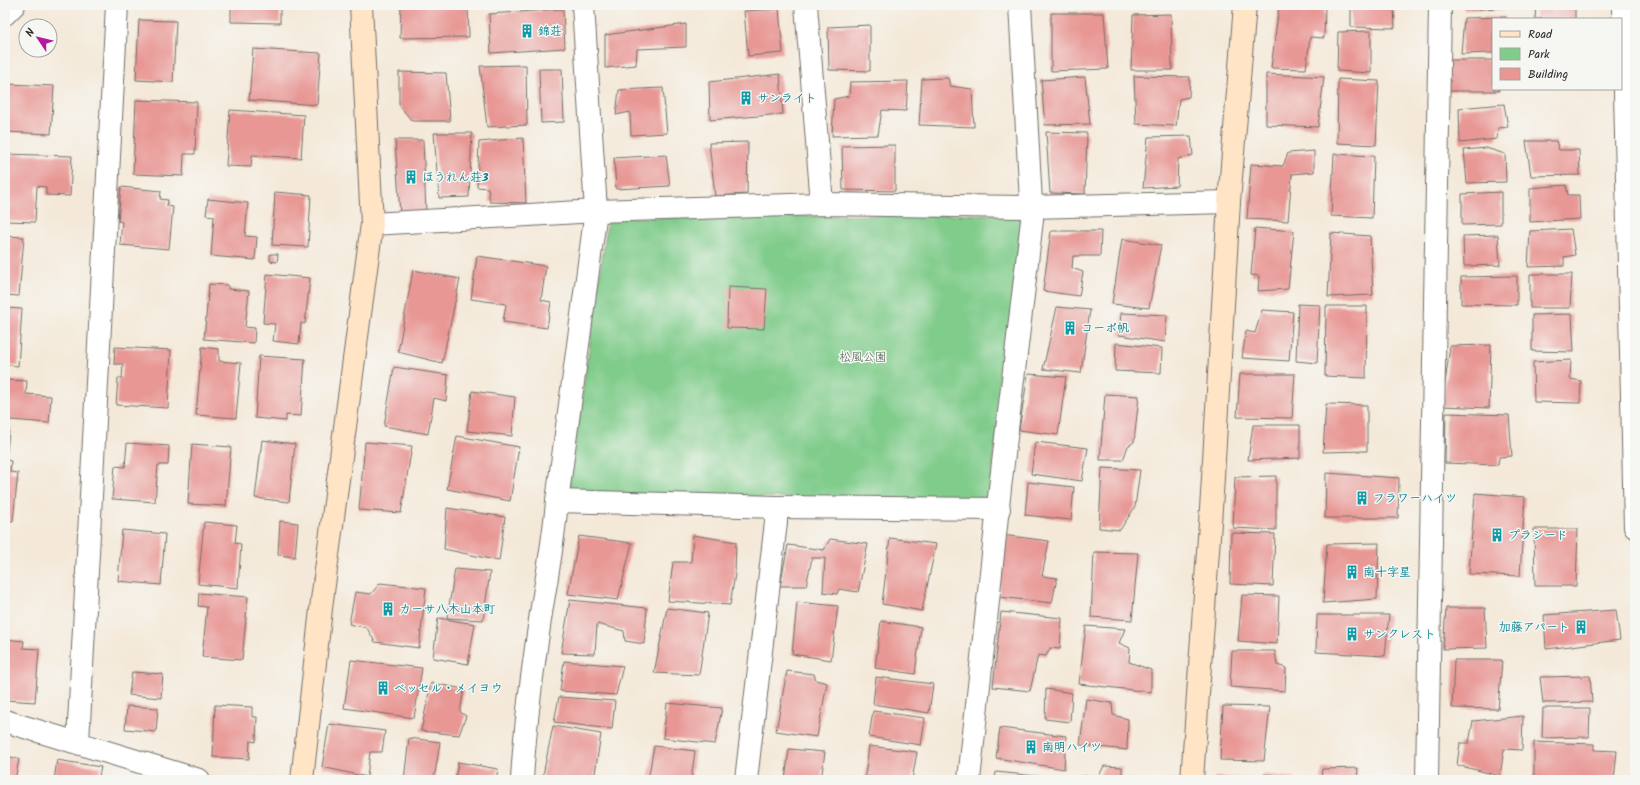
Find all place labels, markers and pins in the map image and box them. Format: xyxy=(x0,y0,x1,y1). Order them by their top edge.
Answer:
place label: 錦荘 xyxy=(538,22,562,41)
building icon: 錦荘 xyxy=(519,23,535,39)
place label: サンライト xyxy=(757,89,817,108)
building icon: サンライト xyxy=(738,90,754,106)
place label: ほうれん荘3 xyxy=(422,168,489,187)
building icon: ほうれん荘3 xyxy=(403,169,419,185)
place label: コーポ帆 xyxy=(1081,319,1129,338)
building icon: コーポ帆 xyxy=(1062,320,1078,336)
place label: フラワーハイツ xyxy=(1373,489,1457,508)
building icon: フラワーハイツ xyxy=(1354,490,1370,506)
place label: プラシード xyxy=(1508,526,1568,545)
building icon: プラシード xyxy=(1489,527,1505,543)
place label: 南十字星 xyxy=(1363,563,1411,582)
building icon: 南十字星 xyxy=(1344,564,1360,580)
place label: カーサ八木山本町 xyxy=(399,600,495,619)
building icon: カーサ八木山本町 xyxy=(380,601,396,617)
place label: 加藤アパート xyxy=(1499,618,1570,637)
building icon: 加藤アパート xyxy=(1573,619,1589,635)
place label: サンクレスト xyxy=(1363,625,1436,644)
building icon: サンクレスト xyxy=(1344,626,1360,642)
place label: ベッセル・メイヨウ xyxy=(394,679,502,698)
building icon: ベッセル・メイヨウ xyxy=(375,680,391,696)
place label: 南明ハイツ xyxy=(1042,738,1102,757)
building icon: 南明ハイツ xyxy=(1023,739,1039,755)

